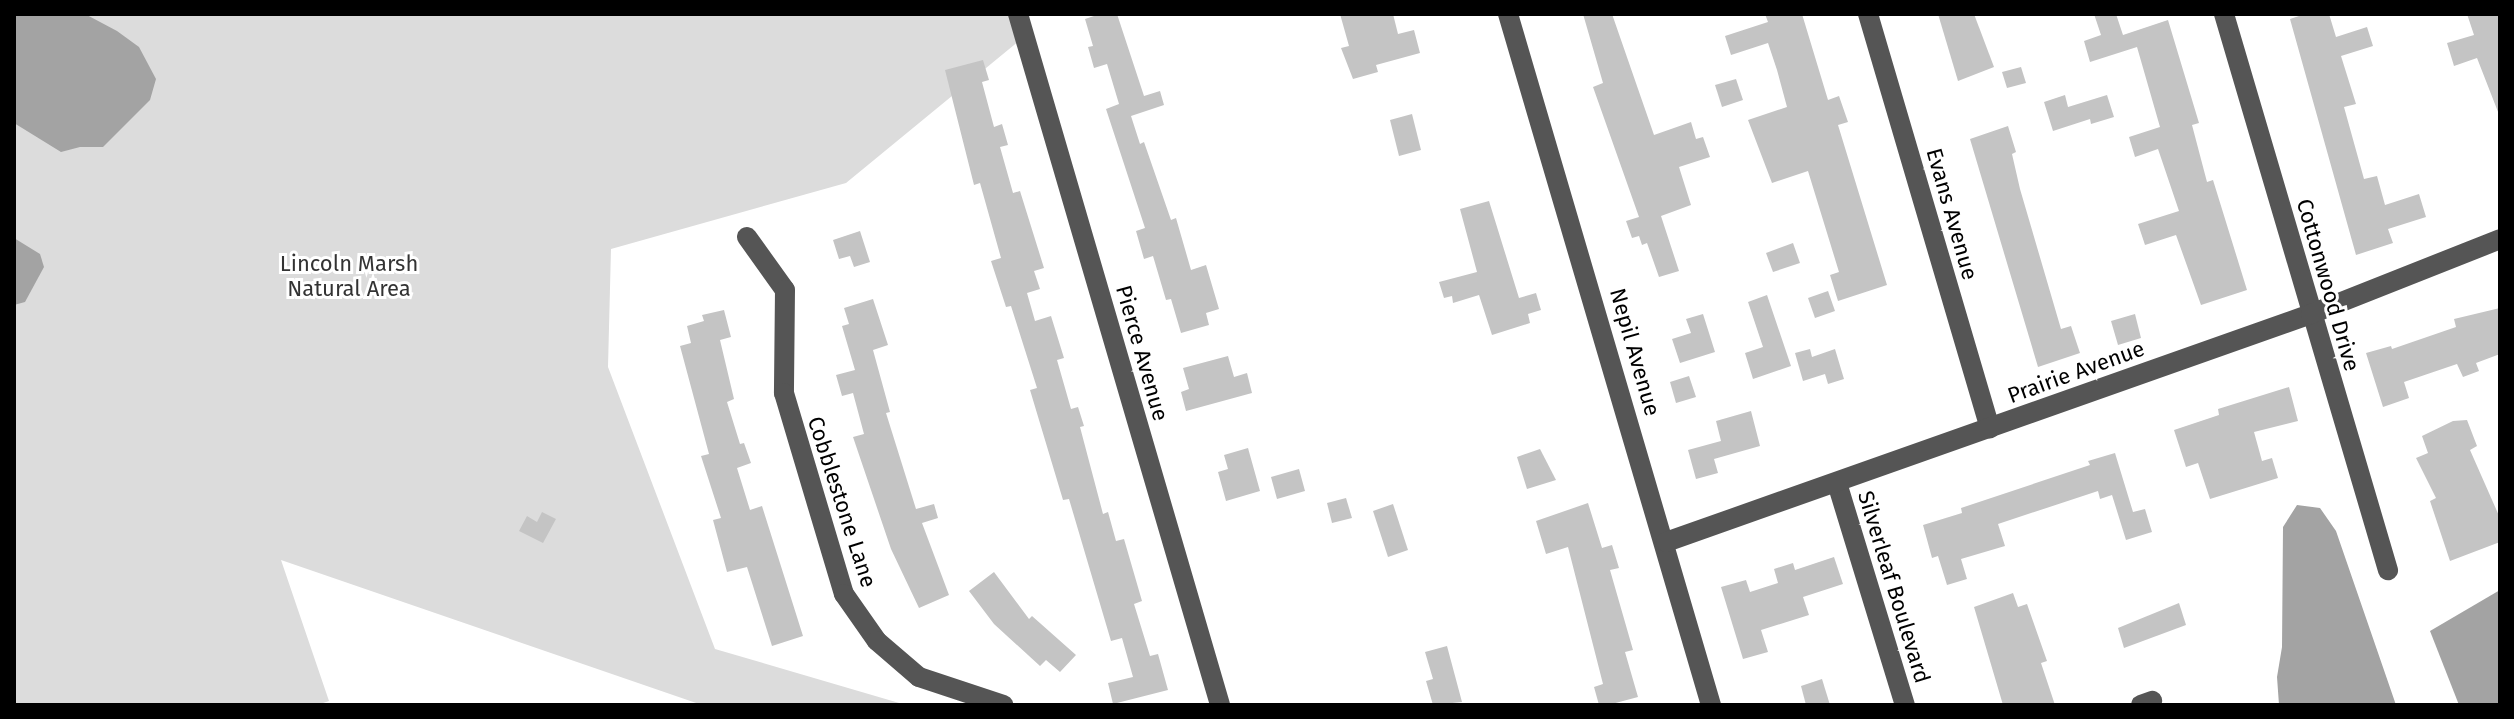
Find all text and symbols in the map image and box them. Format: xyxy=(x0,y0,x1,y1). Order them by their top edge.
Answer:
street label: Evans Avenue xyxy=(1921,145,1983,283)
street label: Cottonwood Drive xyxy=(2291,196,2365,374)
park label: Lincoln Marsh Natural Area xyxy=(280,250,418,302)
street label: Pierce Avenue xyxy=(1110,282,1174,424)
street label: Nepil Avenue xyxy=(1604,285,1666,419)
street label: Prairie Avenue xyxy=(2004,335,2148,409)
street label: Cobblestone Lane xyxy=(802,413,882,591)
street label: Silverleaf Boulevard xyxy=(1852,488,1936,686)

